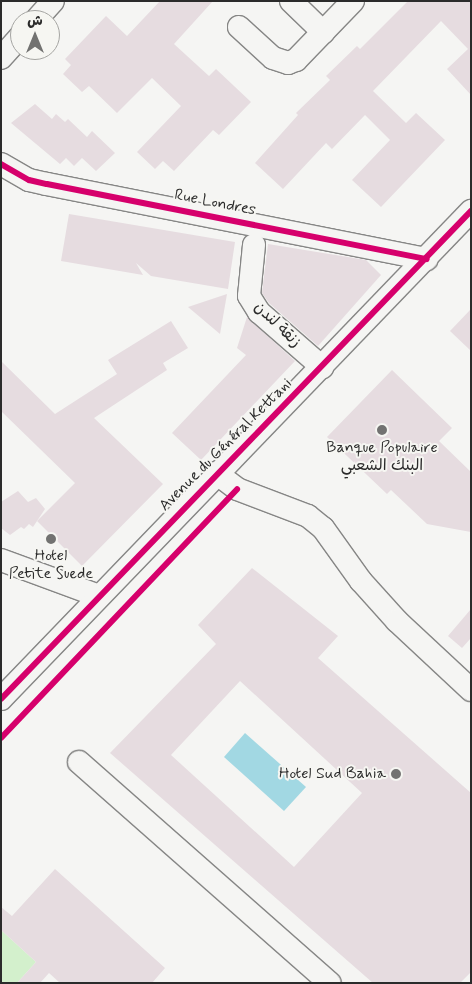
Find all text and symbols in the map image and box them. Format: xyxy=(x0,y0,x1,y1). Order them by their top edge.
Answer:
north arrow xyxy=(10,10,60,60)
text: ش xyxy=(27,12,43,30)
street label: Rue Londres xyxy=(172,186,258,220)
street label: زنقة لندن xyxy=(249,298,305,352)
street label: Avenue du Général Kettani xyxy=(154,373,298,517)
marker: Banque Populaire البنك الشعبي xyxy=(376,424,388,436)
place label: Banque Populaire البنك الشعبي xyxy=(326,438,438,476)
marker: Hotel Petite Suede xyxy=(45,533,57,545)
place label: Hotel Petite Suede xyxy=(8,546,94,584)
place label: Hotel Sud Bahia xyxy=(281,764,386,784)
marker: Hotel Sud Bahia xyxy=(390,768,402,780)

